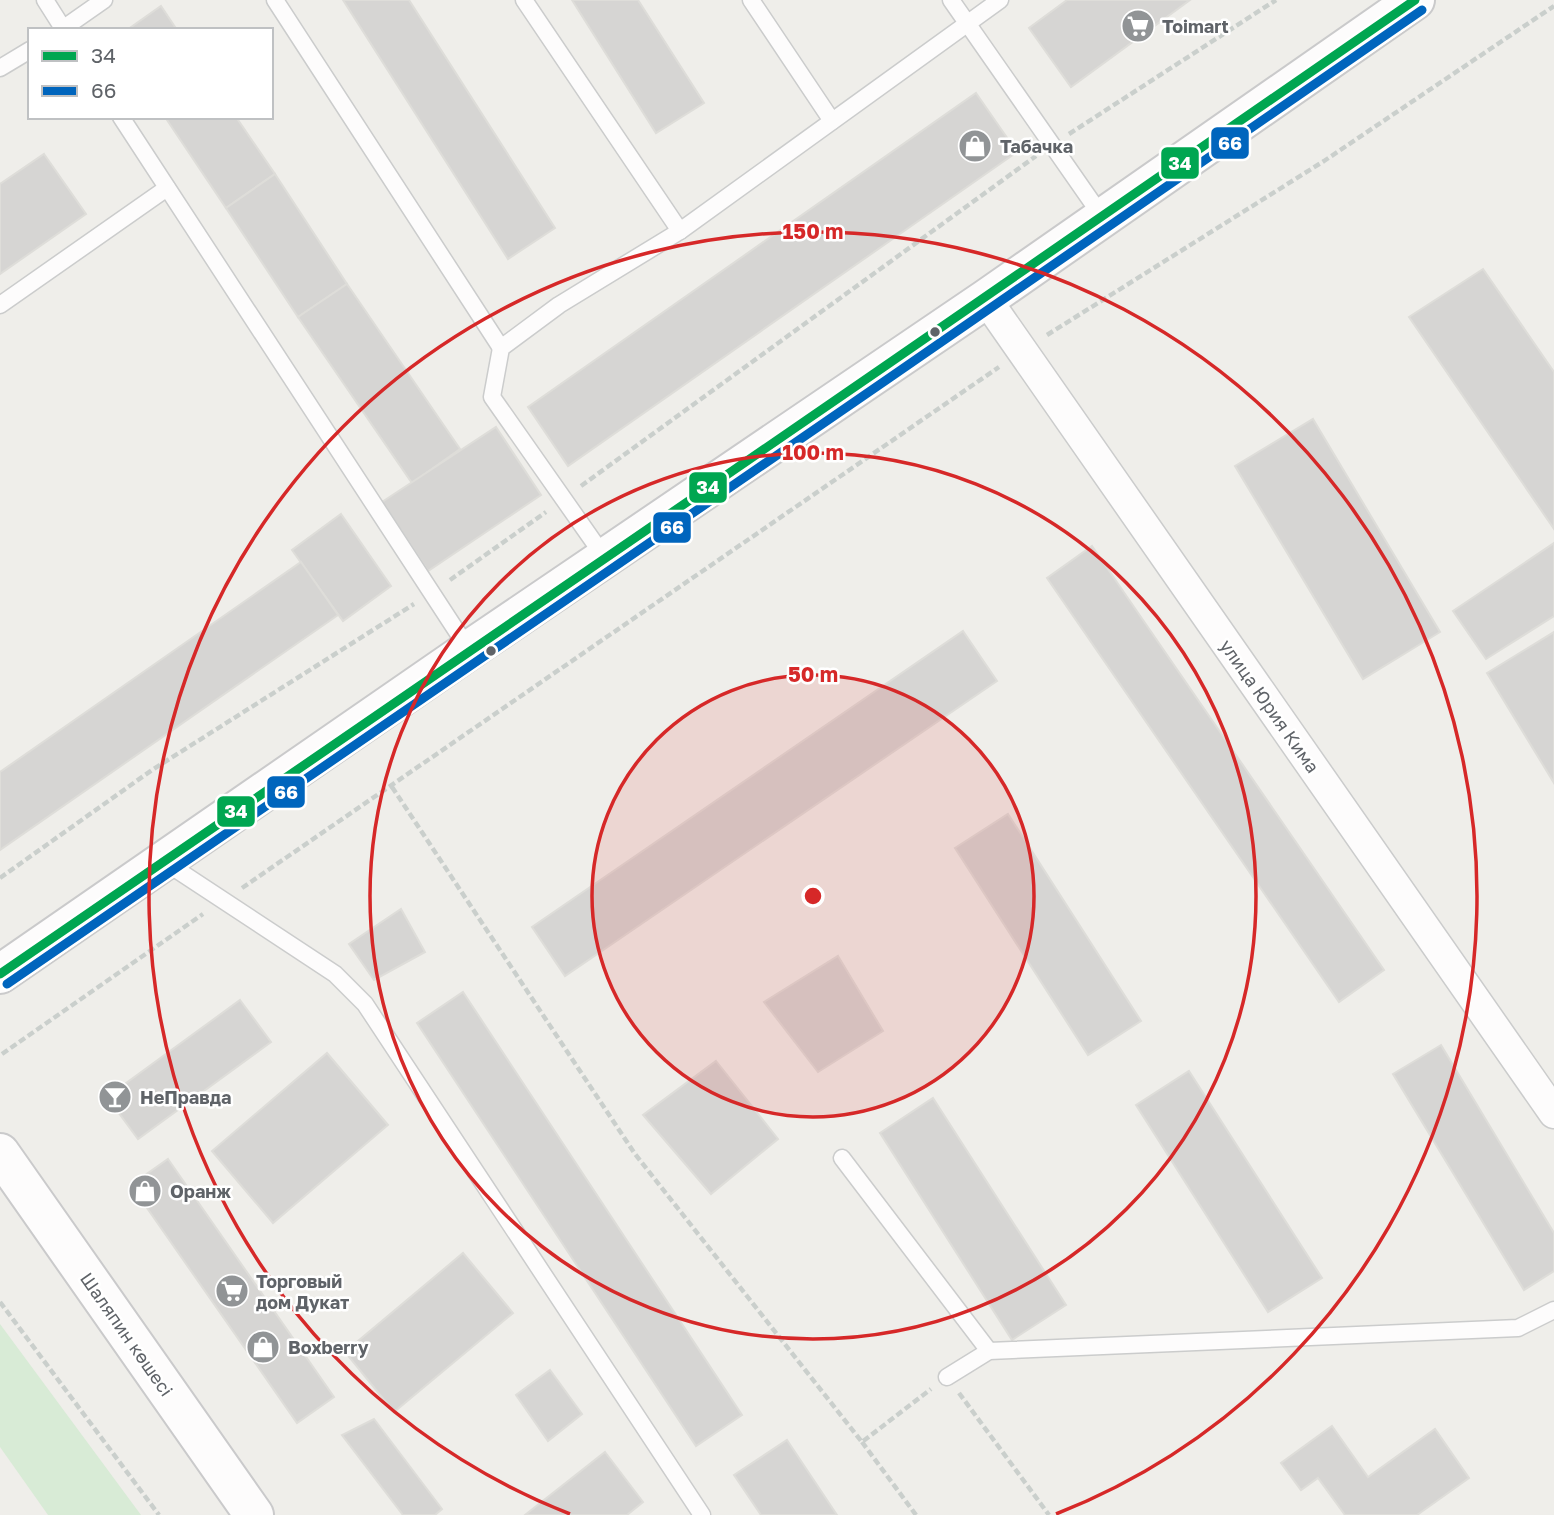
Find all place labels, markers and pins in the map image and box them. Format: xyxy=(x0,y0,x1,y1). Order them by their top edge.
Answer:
supermarket icon: Toimart xyxy=(1119,7,1157,45)
place label: Toimart xyxy=(1162,15,1229,37)
shop icon: Табачка xyxy=(956,127,994,165)
place label: Табачка xyxy=(1000,135,1073,157)
unlabelled marker xyxy=(928,325,942,339)
unlabelled marker xyxy=(484,644,498,658)
centre of rings xyxy=(801,884,825,908)
bar icon: НеПравда xyxy=(96,1078,134,1116)
place label: НеПравда xyxy=(140,1086,232,1108)
shop icon: Оранж xyxy=(126,1172,164,1210)
place label: Оранж xyxy=(170,1180,231,1202)
place label: Торговый дом Дукат xyxy=(256,1270,349,1313)
supermarket icon: Торговый дом Дукат xyxy=(213,1272,251,1310)
shop icon: Boxberry xyxy=(244,1328,282,1366)
place label: Boxberry xyxy=(288,1336,369,1358)

